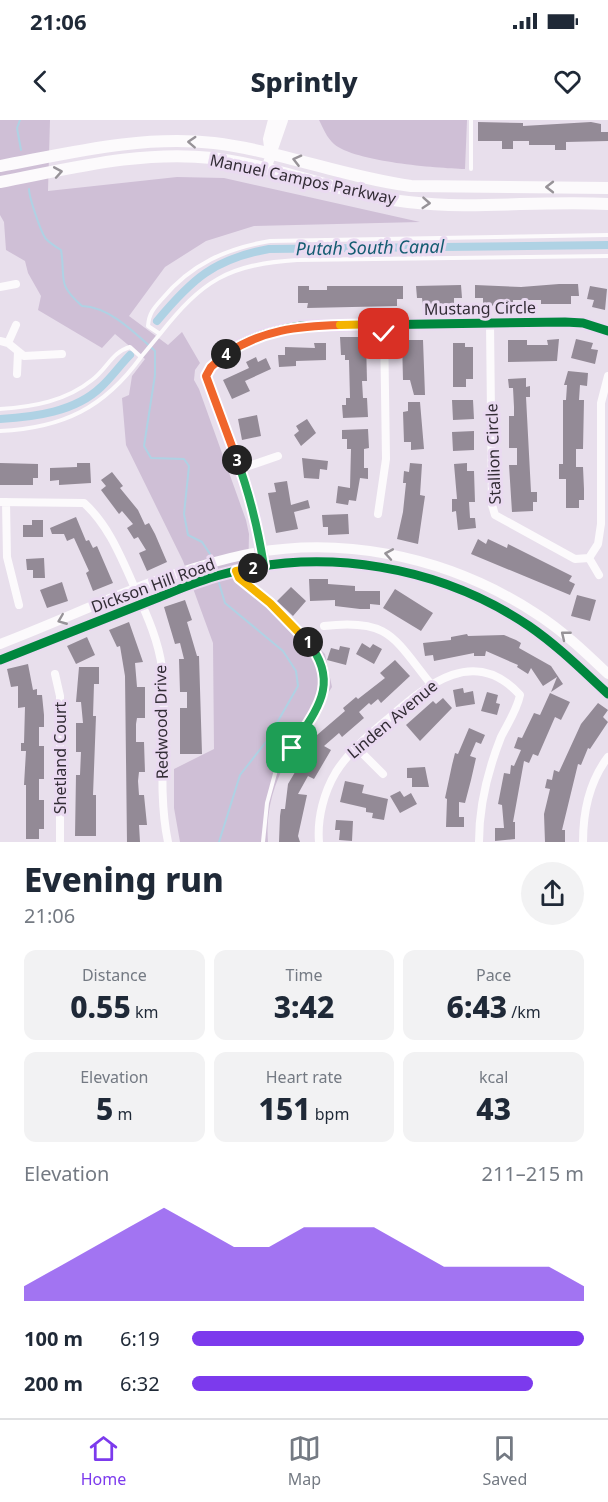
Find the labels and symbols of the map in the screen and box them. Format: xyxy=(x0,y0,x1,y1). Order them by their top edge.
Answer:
one-way arrow xyxy=(187,135,196,148)
street label: Manuel Campos Parkway xyxy=(208,149,399,210)
one-way arrow xyxy=(292,155,302,168)
one-way arrow xyxy=(52,166,62,179)
one-way arrow xyxy=(545,181,554,193)
one-way arrow xyxy=(421,196,430,209)
water label: Putah South Canal xyxy=(295,234,445,260)
street label: Mustang Circle xyxy=(424,296,536,320)
pin xyxy=(358,308,409,359)
pin: 4 xyxy=(211,339,241,369)
street label: Stallion Circle xyxy=(480,403,506,505)
pin: 3 xyxy=(222,445,252,475)
one-way arrow xyxy=(385,549,394,561)
street label: Dickson Hill Road xyxy=(88,552,218,618)
pin: 2 xyxy=(238,553,268,583)
one-way arrow xyxy=(57,612,68,625)
pin: 1 xyxy=(293,627,323,657)
one-way arrow xyxy=(560,631,571,642)
street label: Redwood Drive xyxy=(149,665,173,779)
street label: Linden Avenue xyxy=(342,675,442,763)
street label: Shetland Court xyxy=(49,702,71,814)
pin xyxy=(266,722,317,773)

